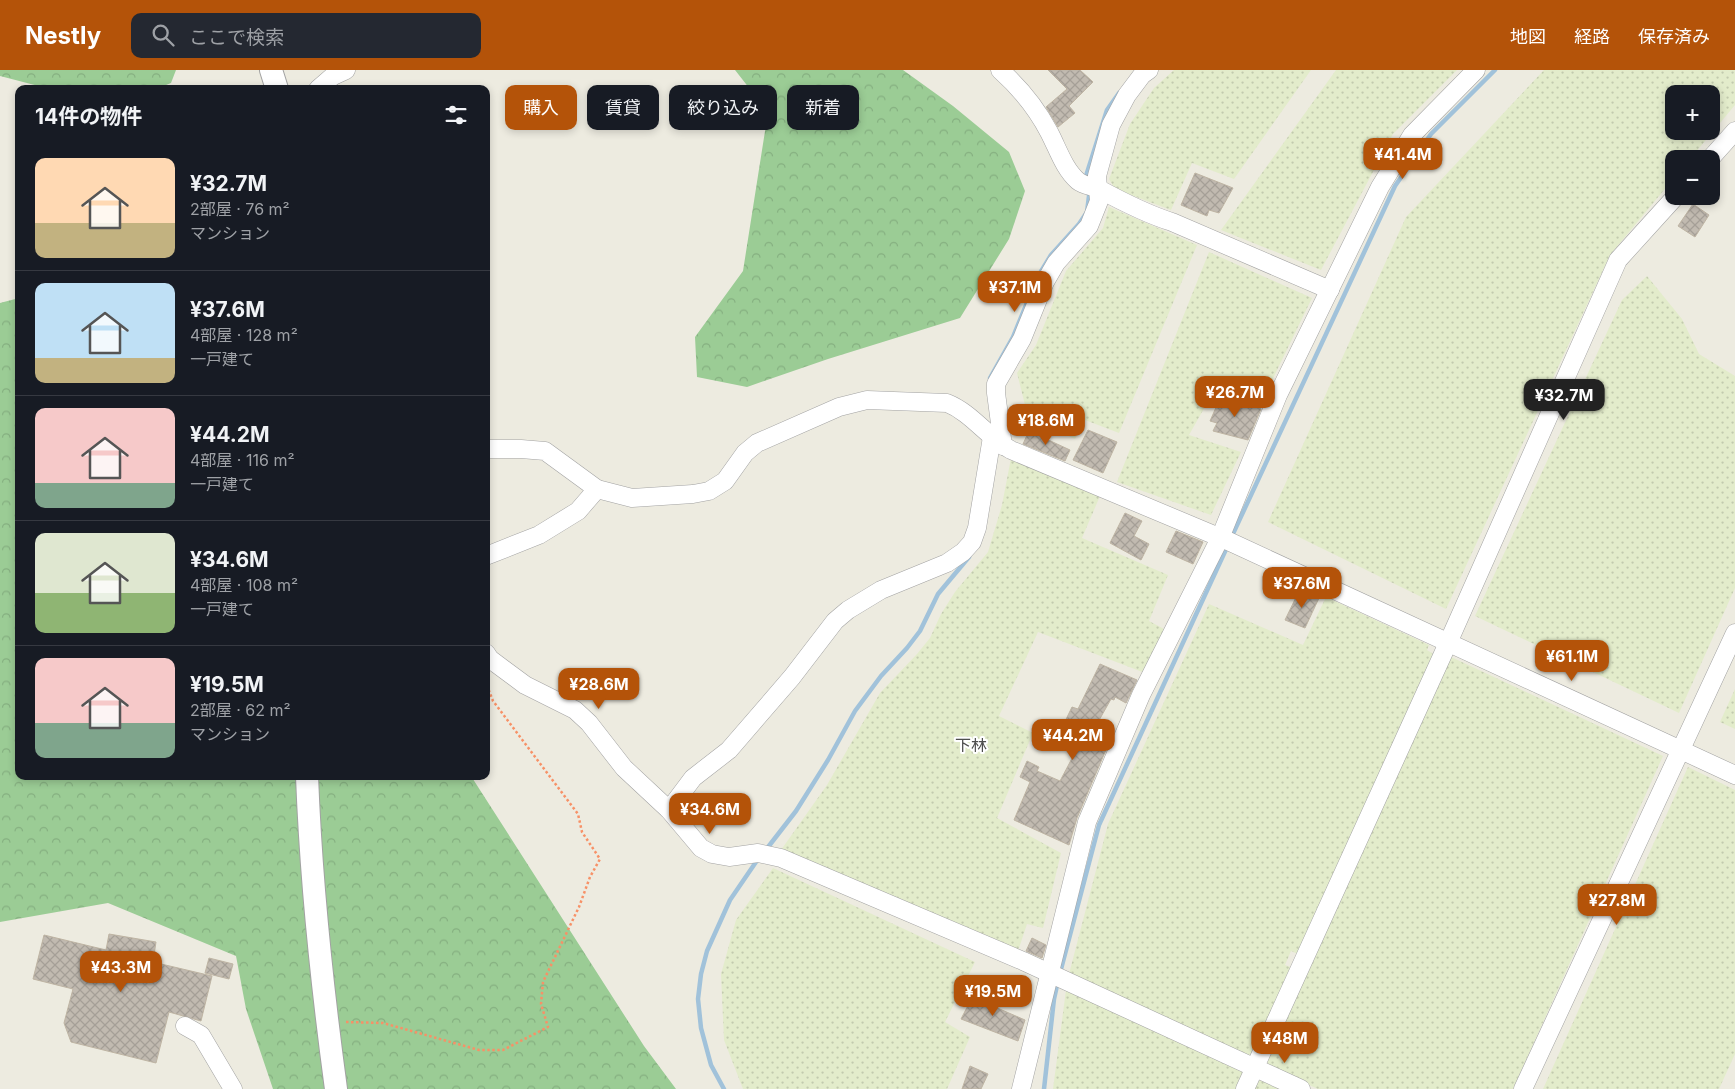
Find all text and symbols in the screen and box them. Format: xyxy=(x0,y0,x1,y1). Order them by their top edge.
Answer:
search box xyxy=(131,13,481,58)
text: Nestly xyxy=(25,21,101,50)
icon: search xyxy=(149,21,177,49)
text: ここで検索 xyxy=(189,26,284,49)
text: 地図 xyxy=(1510,26,1546,47)
text: 経路 xyxy=(1574,26,1610,47)
text: 保存済み xyxy=(1638,26,1710,47)
chip: 購入 xyxy=(505,85,577,130)
chip: 賃貸 xyxy=(587,85,659,130)
chip: 絞り込み xyxy=(669,85,777,130)
chip: 新着 xyxy=(787,85,859,130)
map controls xyxy=(1665,85,1720,205)
button: + xyxy=(1665,85,1720,140)
icon: filters xyxy=(442,101,470,129)
text: 14件の物件 xyxy=(35,104,142,129)
pin: ¥41.4M xyxy=(1362,138,1444,180)
text: ¥41.4M xyxy=(1374,144,1432,164)
button: − xyxy=(1665,150,1720,205)
text: ¥32.7M xyxy=(190,171,267,196)
icon: home xyxy=(75,178,135,238)
text: 2部屋 · 76 m² xyxy=(190,199,290,219)
text: マンション xyxy=(190,223,270,243)
pin: ¥37.1M xyxy=(974,270,1056,313)
text: ¥37.1M xyxy=(989,277,1041,297)
text: ¥37.6M xyxy=(190,297,265,322)
icon: home xyxy=(75,303,135,363)
text: 4部屋 · 128 m² xyxy=(190,325,298,345)
text: 一戸建て xyxy=(190,349,254,369)
pin: ¥26.7M xyxy=(1194,376,1276,418)
pin: ¥32.7M xyxy=(1523,378,1605,421)
text: ¥26.7M xyxy=(1206,382,1264,402)
text: ¥32.7M xyxy=(1535,385,1593,405)
pin: ¥18.6M xyxy=(1005,404,1087,446)
text: ¥18.6M xyxy=(1018,410,1074,430)
text: ¥44.2M xyxy=(190,422,269,447)
icon: home xyxy=(75,428,135,488)
text: 4部屋 · 116 m² xyxy=(190,450,294,470)
text: 一戸建て xyxy=(190,474,254,494)
text: ¥34.6M xyxy=(190,547,269,572)
icon: home xyxy=(75,553,135,613)
pin: ¥37.6M xyxy=(1261,566,1343,609)
text: ¥37.6M xyxy=(1274,573,1330,593)
text: 4部屋 · 108 m² xyxy=(190,575,298,595)
text: 一戸建て xyxy=(190,599,254,619)
pin: ¥61.1M xyxy=(1531,640,1613,682)
text: ¥61.1M xyxy=(1546,646,1598,666)
pin: ¥28.6M xyxy=(558,668,640,710)
text: ¥19.5M xyxy=(190,672,264,697)
text: ¥28.6M xyxy=(569,674,629,694)
icon: home xyxy=(75,678,135,738)
text: 2部屋 · 62 m² xyxy=(190,700,291,720)
pin: ¥44.2M xyxy=(1032,718,1114,761)
text: マンション xyxy=(190,724,270,744)
text: ¥44.2M xyxy=(1043,725,1103,745)
district label: 下林 xyxy=(955,735,987,755)
pin: ¥34.6M xyxy=(669,792,751,835)
text: ¥34.6M xyxy=(680,799,740,819)
pin: ¥27.8M xyxy=(1576,884,1658,926)
text: ¥27.8M xyxy=(1589,890,1645,910)
pin: ¥43.3M xyxy=(80,950,162,993)
text: ¥43.3M xyxy=(91,957,151,977)
pin: ¥19.5M xyxy=(952,974,1034,1017)
text: ¥19.5M xyxy=(965,981,1021,1001)
pin: ¥48M xyxy=(1255,1022,1315,1064)
text: ¥48M xyxy=(1262,1028,1308,1048)

